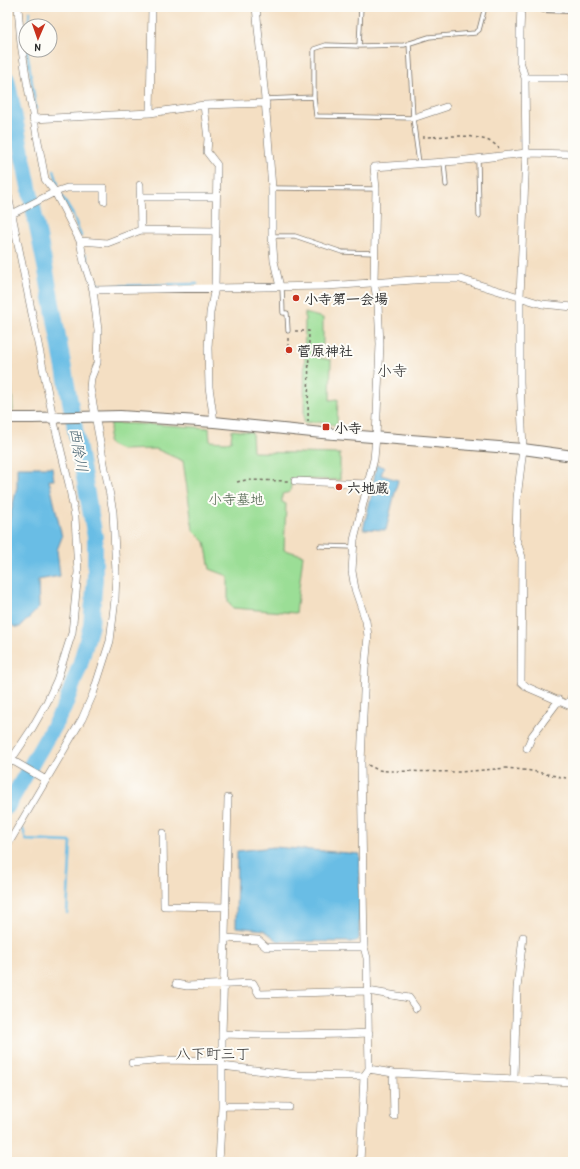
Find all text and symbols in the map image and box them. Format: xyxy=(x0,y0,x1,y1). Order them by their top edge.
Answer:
north arrow xyxy=(18,18,58,58)
text: N xyxy=(34,41,41,55)
place label: 小寺第一会場 xyxy=(304,289,388,308)
marker: 小寺第一会場 xyxy=(291,293,301,303)
place label: 菅原神社 xyxy=(297,341,353,360)
marker: 菅原神社 xyxy=(284,345,294,355)
district label: 小寺 xyxy=(377,360,407,381)
place label: 小寺 xyxy=(334,418,362,437)
marker: 小寺 xyxy=(321,422,331,432)
water label: 西除川 xyxy=(65,426,93,474)
place label: 六地蔵 xyxy=(347,478,389,497)
marker: 六地蔵 xyxy=(334,482,344,492)
park label: 小寺墓地 xyxy=(208,489,264,508)
district label: 八下町三丁 xyxy=(175,1043,251,1064)

